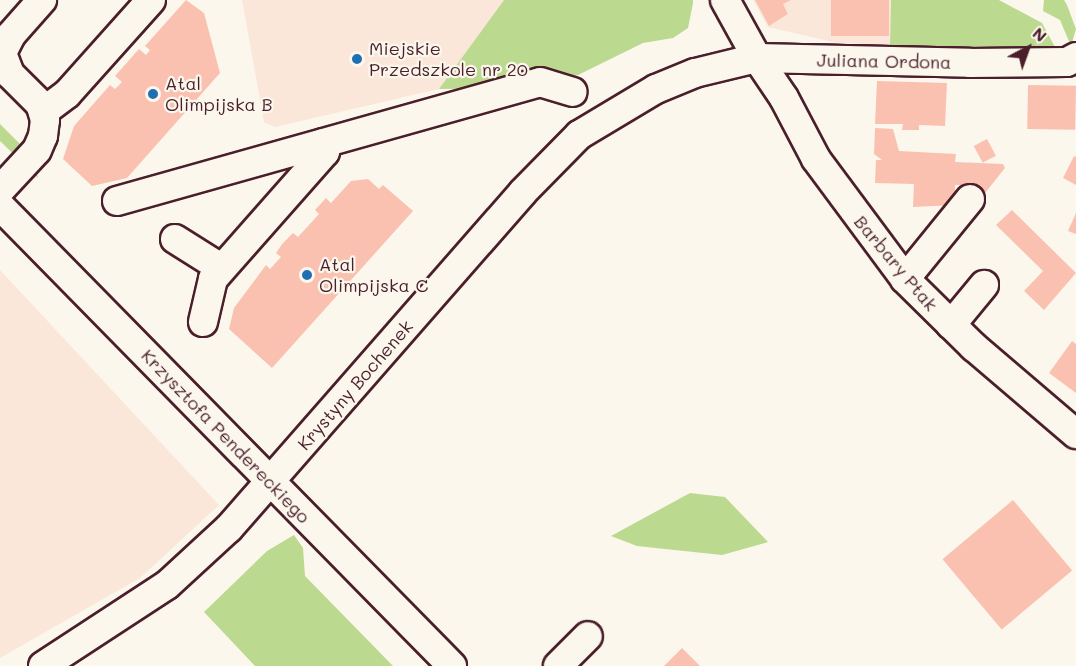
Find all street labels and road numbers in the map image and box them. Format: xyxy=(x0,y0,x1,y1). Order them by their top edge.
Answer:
street label: Juliana Ordona xyxy=(817,49,951,73)
street label: Barbary Ptak xyxy=(850,211,942,315)
street label: Krystyny Bochenek xyxy=(293,316,417,454)
street label: Krzysztofa Pendereckiego xyxy=(137,345,315,527)

